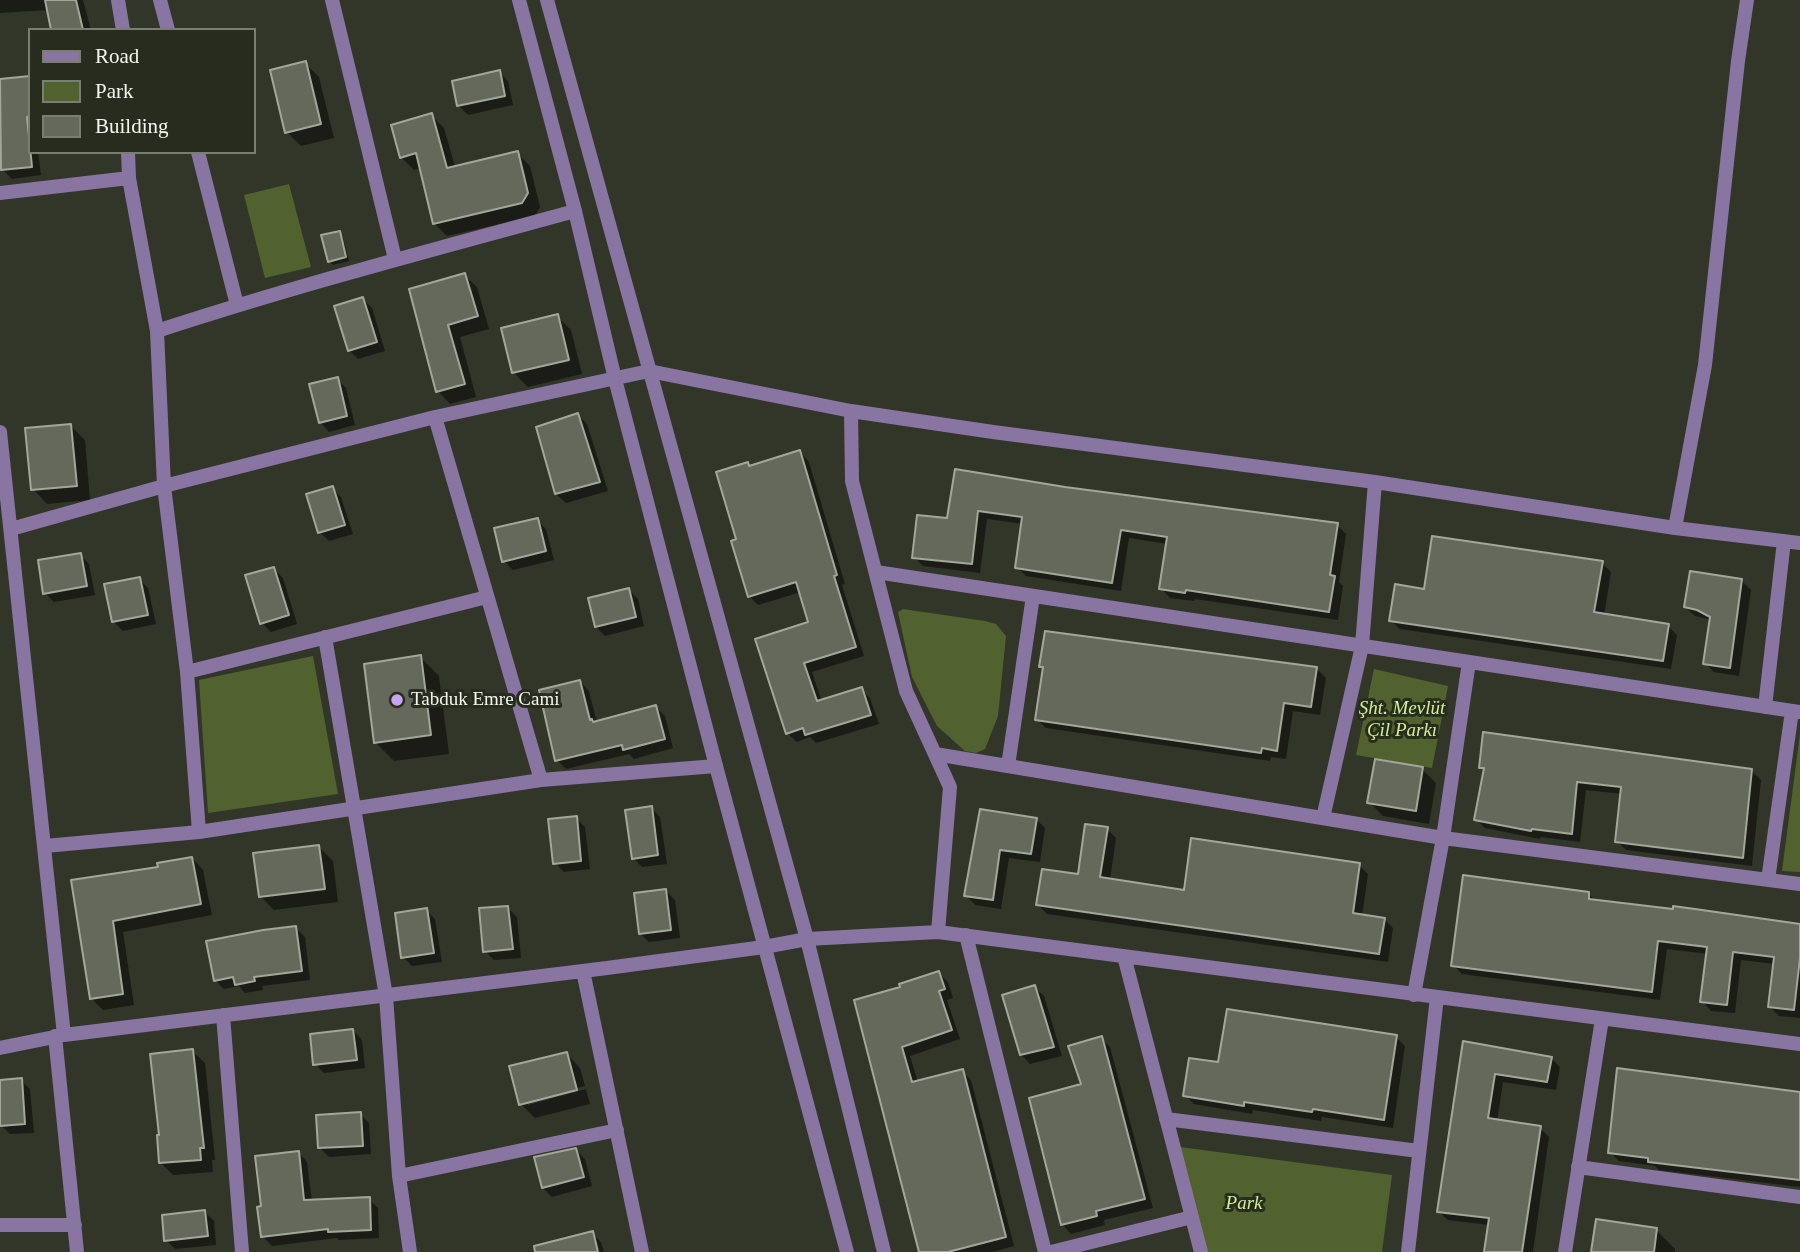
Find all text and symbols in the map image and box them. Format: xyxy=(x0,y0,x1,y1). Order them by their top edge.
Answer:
legend xyxy=(28,28,256,154)
text: Road xyxy=(95,44,139,68)
text: Park xyxy=(95,79,134,103)
text: Building xyxy=(95,114,169,138)
place label: Tabduk Emre Cami xyxy=(411,689,560,711)
marker: Tabduk Emre Cami xyxy=(389,692,405,708)
park label: Şht. Mevlüt Çil Parkı xyxy=(1359,698,1445,742)
park label: Park xyxy=(1226,1193,1262,1215)

